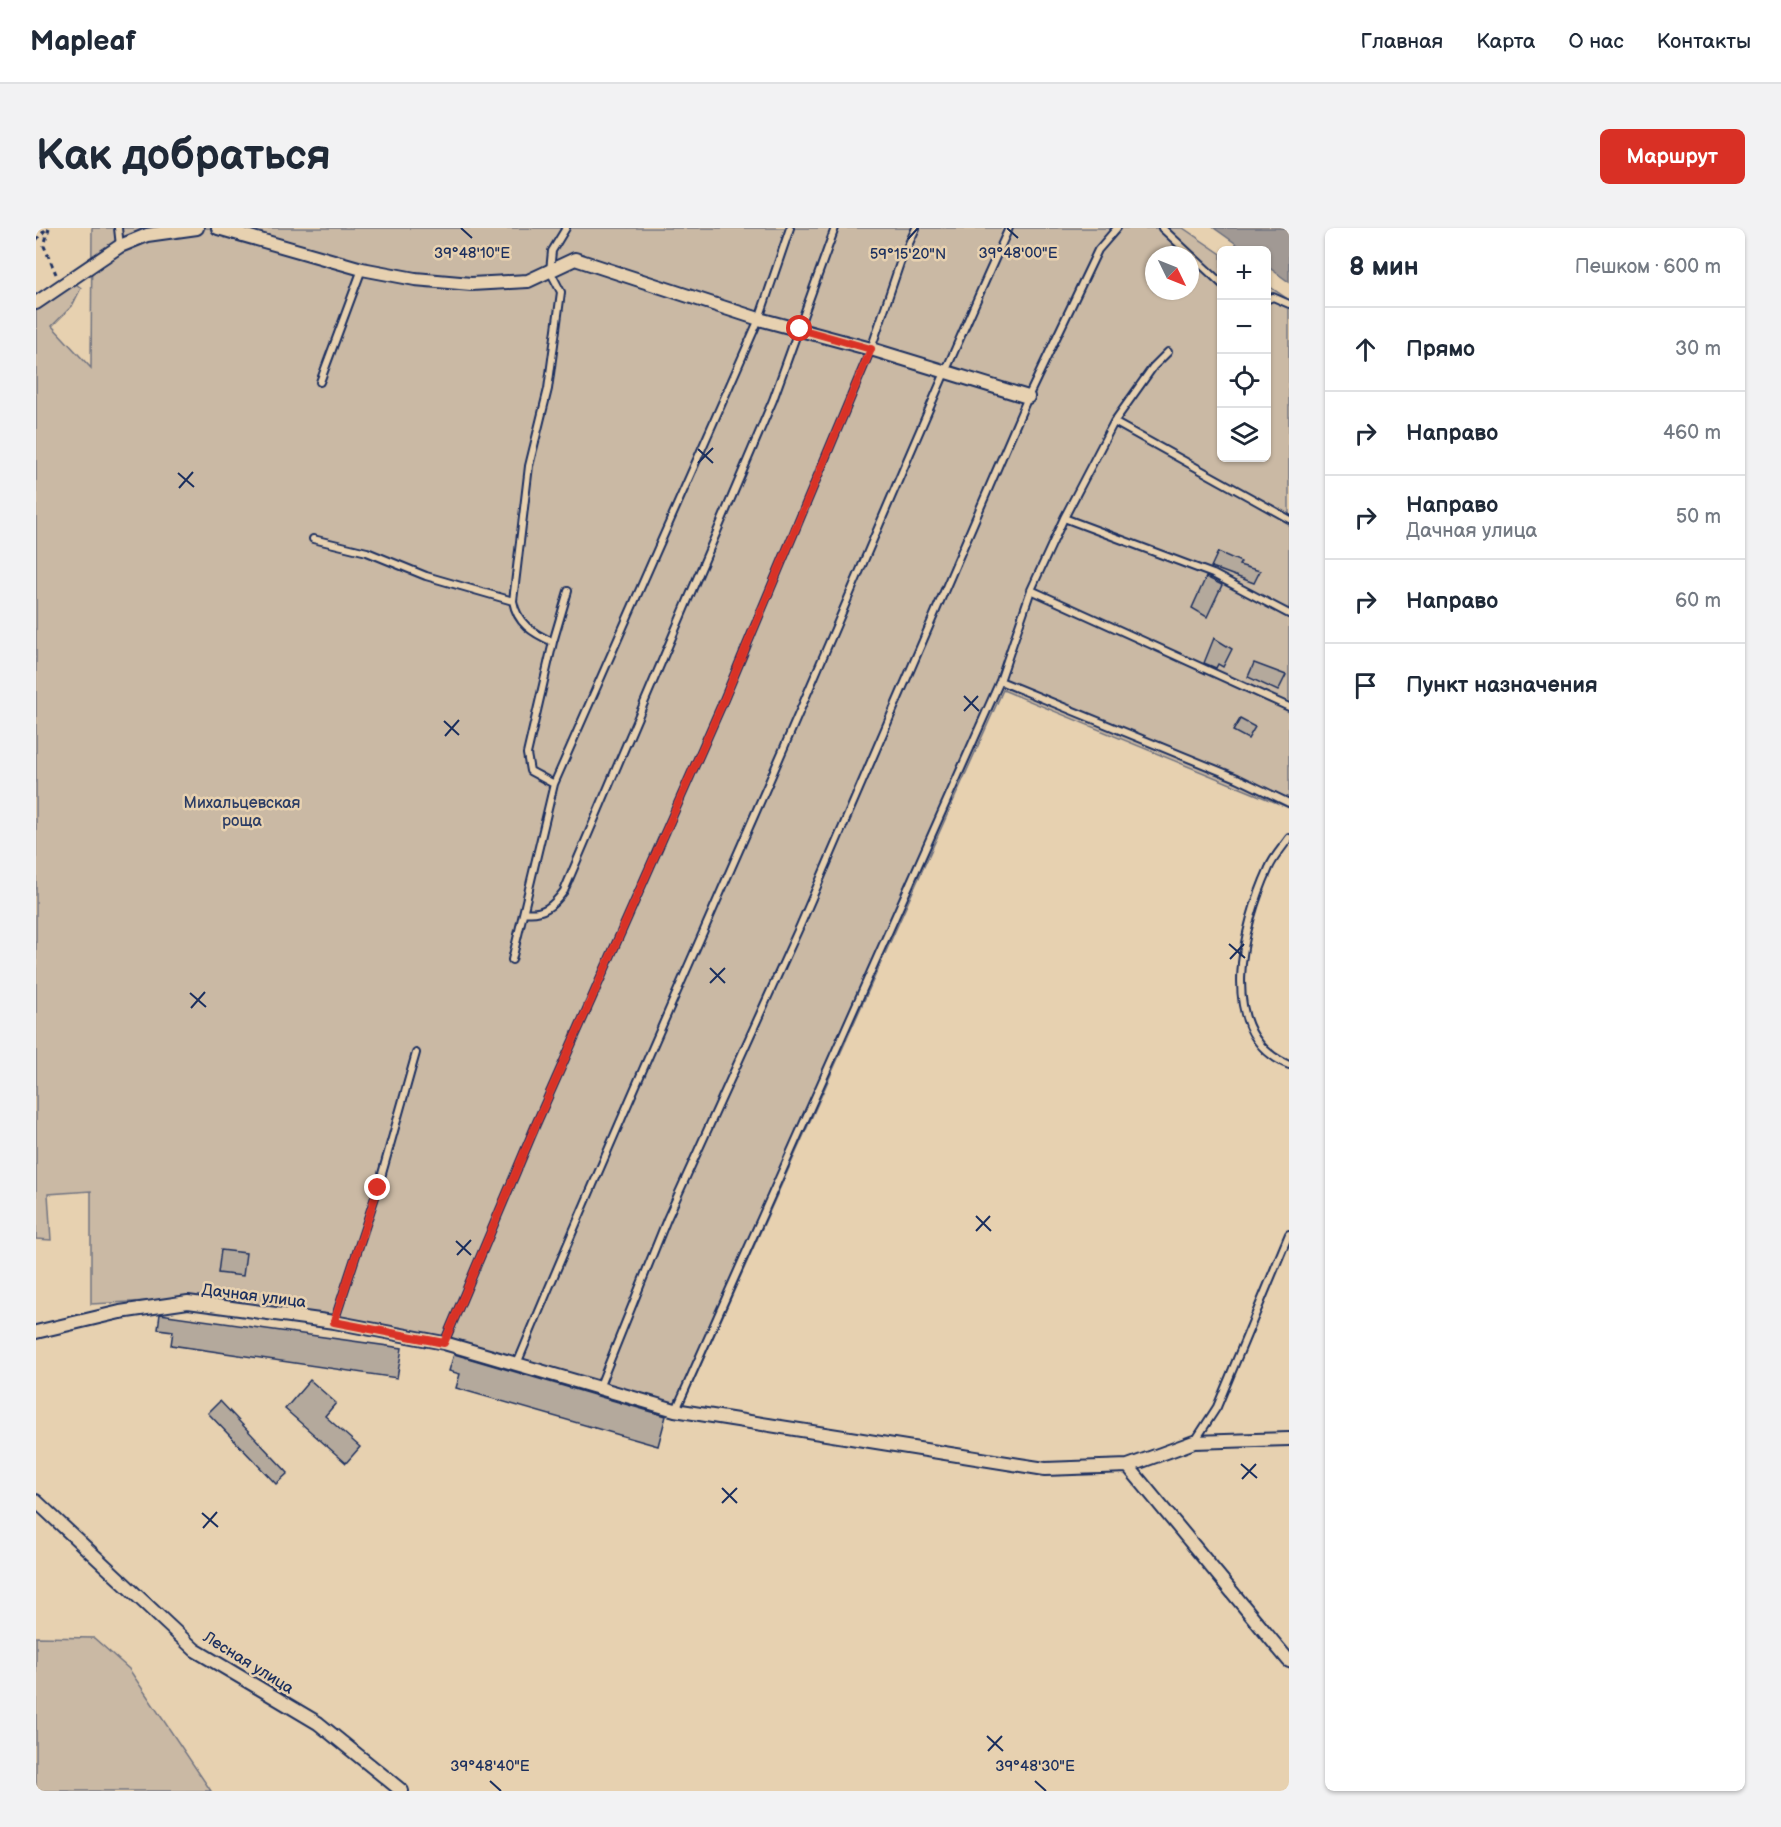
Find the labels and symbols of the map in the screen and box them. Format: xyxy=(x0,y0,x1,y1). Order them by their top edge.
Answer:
text: 39°48'10"E xyxy=(434,244,510,263)
text: 39°48'00"E xyxy=(978,244,1058,263)
text: 59°15'20"N xyxy=(870,245,946,264)
north arrow xyxy=(1145,246,1199,300)
route start xyxy=(786,315,812,341)
park label: Михальцевская роща xyxy=(184,794,301,831)
route end xyxy=(364,1174,390,1200)
street label: Дачная улица xyxy=(201,1281,308,1312)
street label: Лесная улица xyxy=(199,1627,297,1699)
text: 39°48'40"E xyxy=(450,1757,530,1776)
text: 39°48'30"E xyxy=(995,1757,1075,1776)

